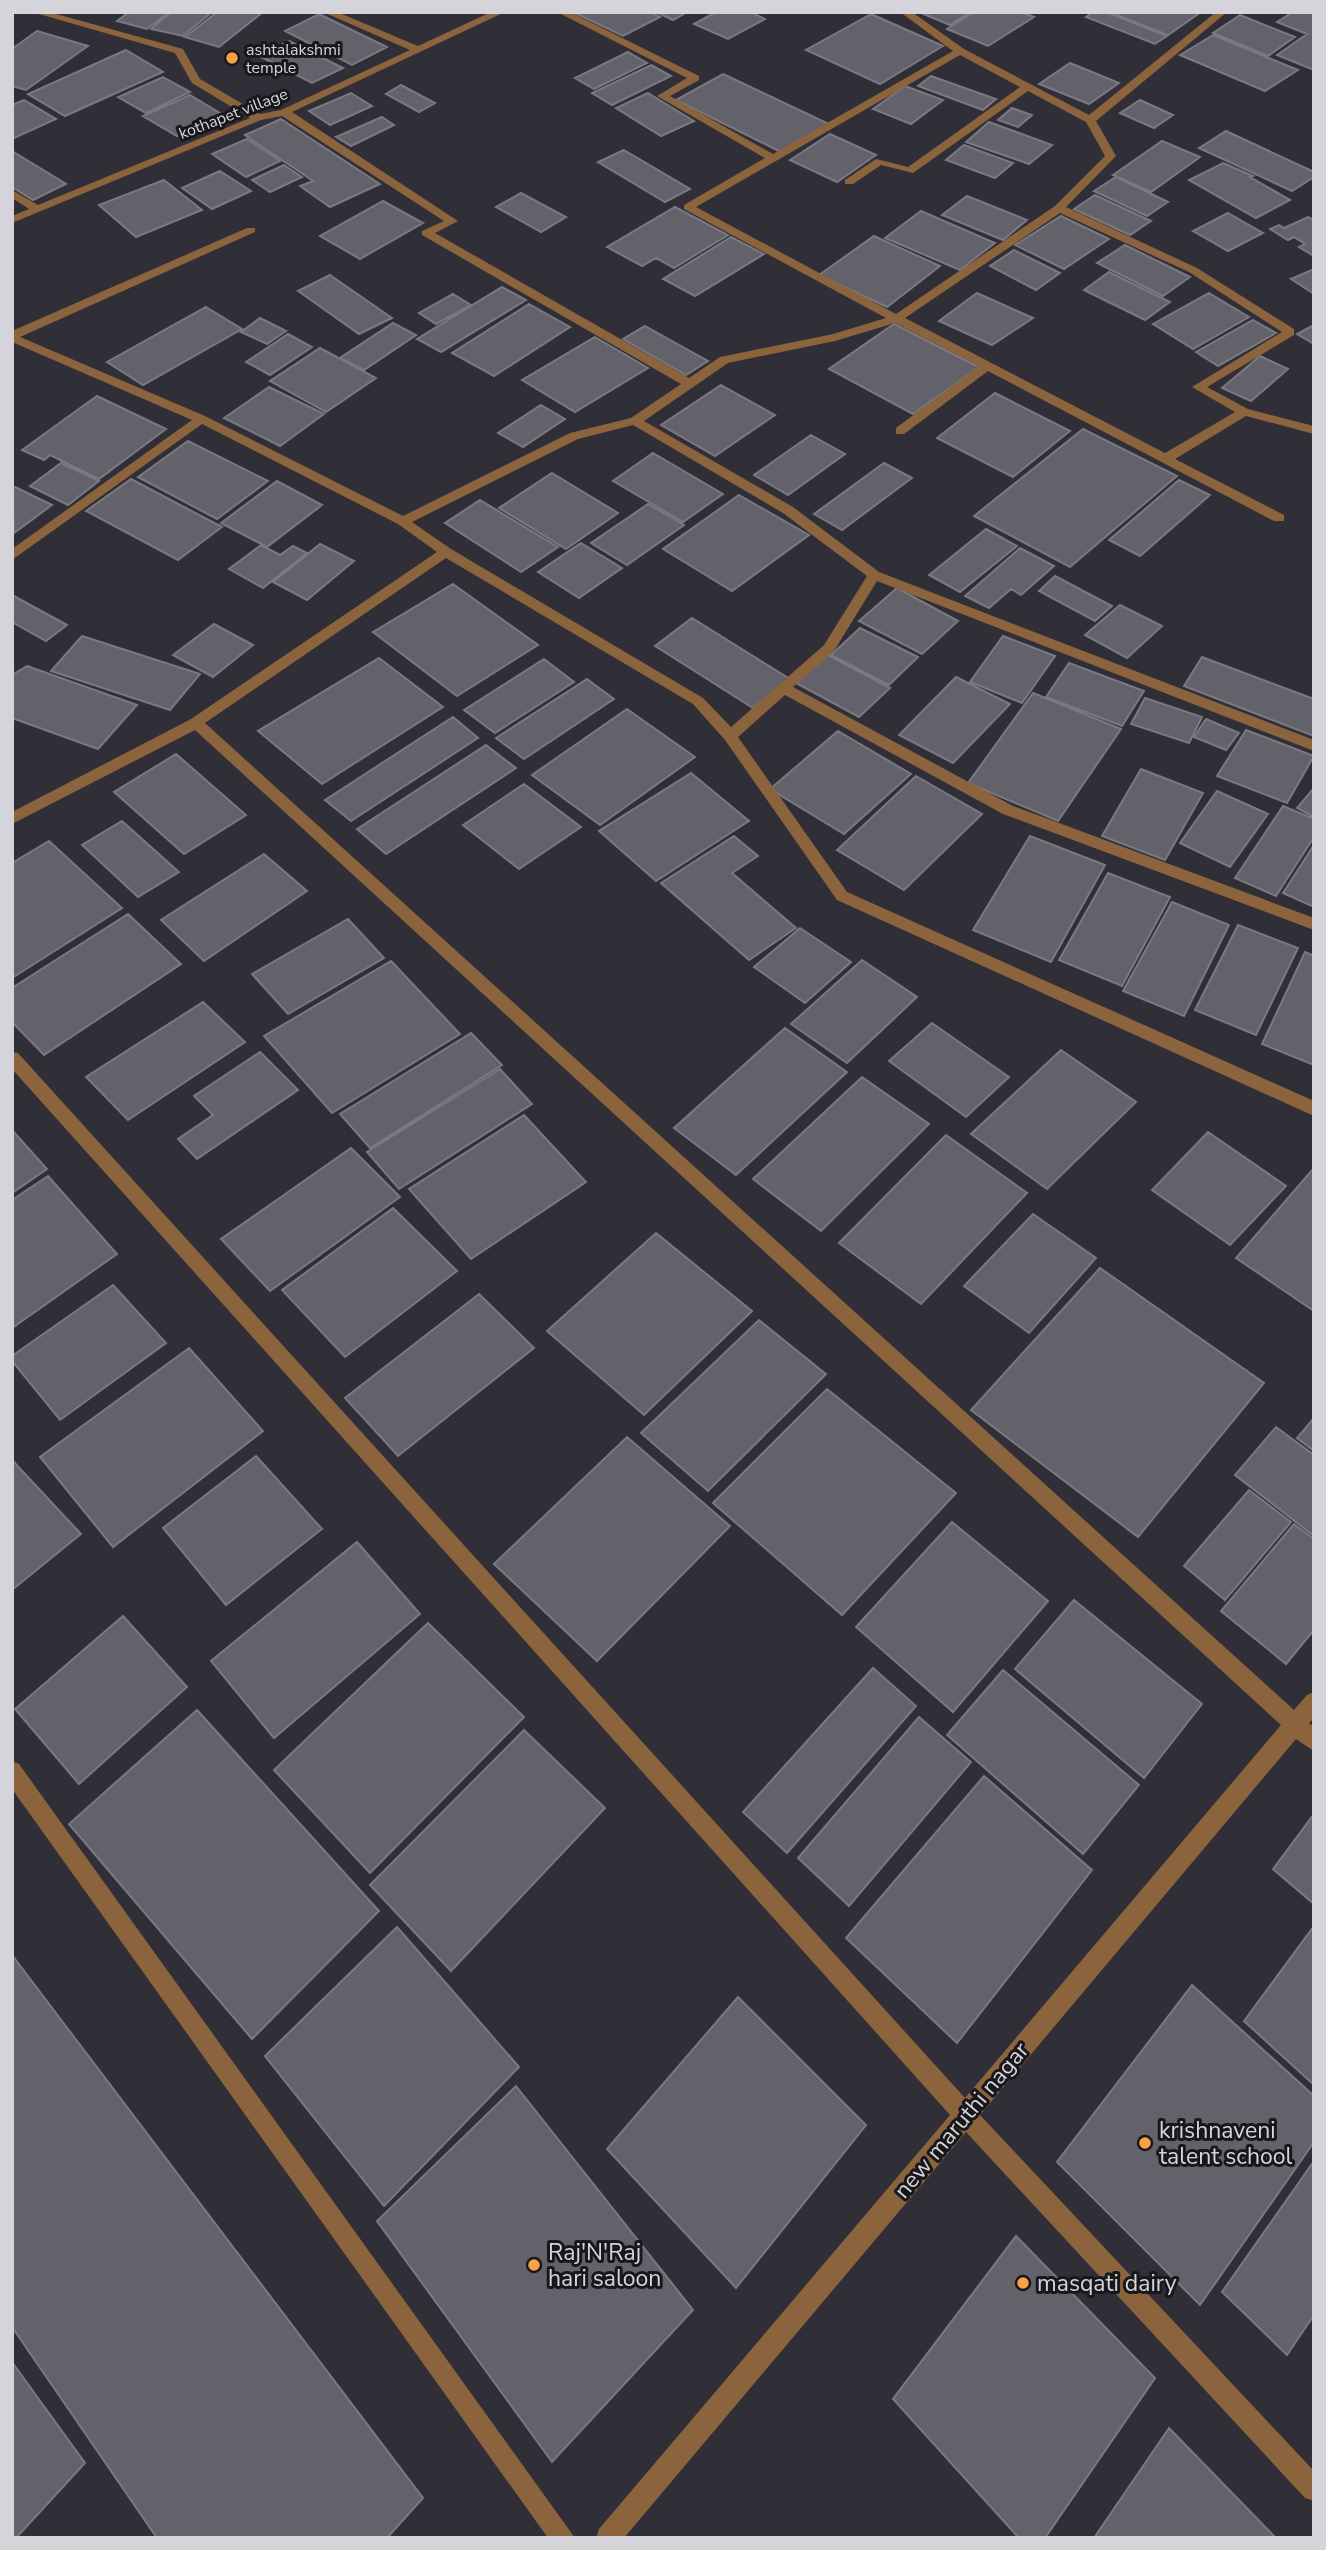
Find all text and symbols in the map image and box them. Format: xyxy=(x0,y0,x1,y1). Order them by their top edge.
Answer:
place label: ashtalakshmi temple xyxy=(246,39,341,79)
marker: ashtalakshmi temple xyxy=(224,50,240,66)
street label: kothapet village xyxy=(176,83,291,145)
street label: new maruthi nagar xyxy=(887,2035,1036,2205)
place label: krishnaveni talent school xyxy=(1159,2115,1293,2172)
marker: krishnaveni talent school xyxy=(1137,2135,1153,2151)
place label: Raj'N'Raj hari saloon xyxy=(548,2237,661,2294)
marker: Raj'N'Raj hari saloon xyxy=(526,2257,542,2273)
place label: masqati dairy xyxy=(1037,2268,1177,2299)
marker: masqati dairy xyxy=(1015,2275,1031,2291)

